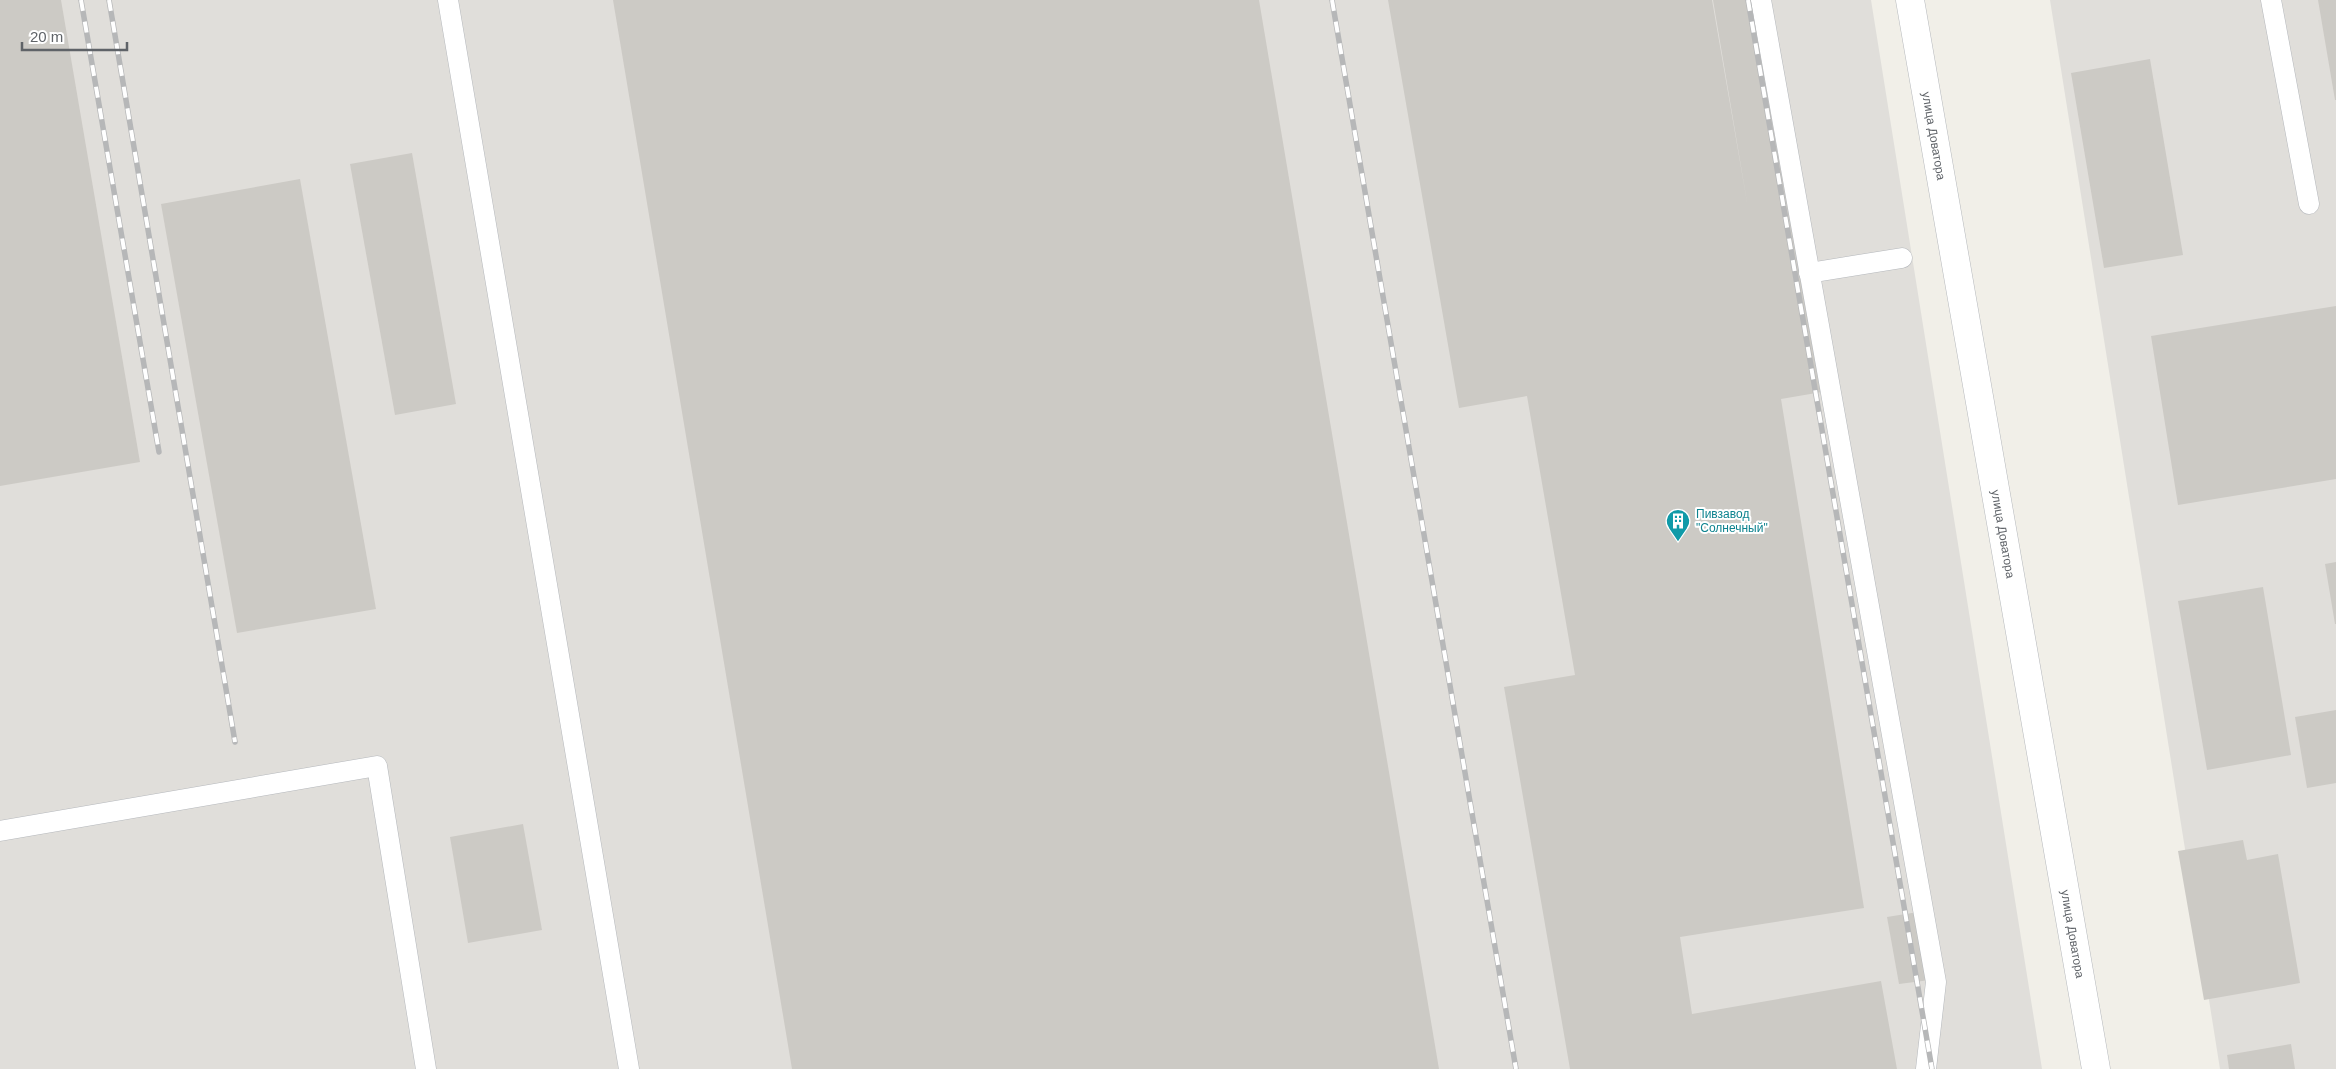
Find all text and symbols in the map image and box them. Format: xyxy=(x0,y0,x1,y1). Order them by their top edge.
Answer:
scale bar xyxy=(22,20,128,52)
text: 20 m xyxy=(30,28,63,45)
street label: улица Доватора xyxy=(1919,91,1948,182)
street label: улица Доватора xyxy=(1988,489,2018,580)
place label: Пивзавод "Солнечный" xyxy=(1696,507,1768,535)
building icon: Пивзавод "Солнечный" xyxy=(1665,508,1691,542)
street label: улица Доватора xyxy=(2058,889,2087,980)

